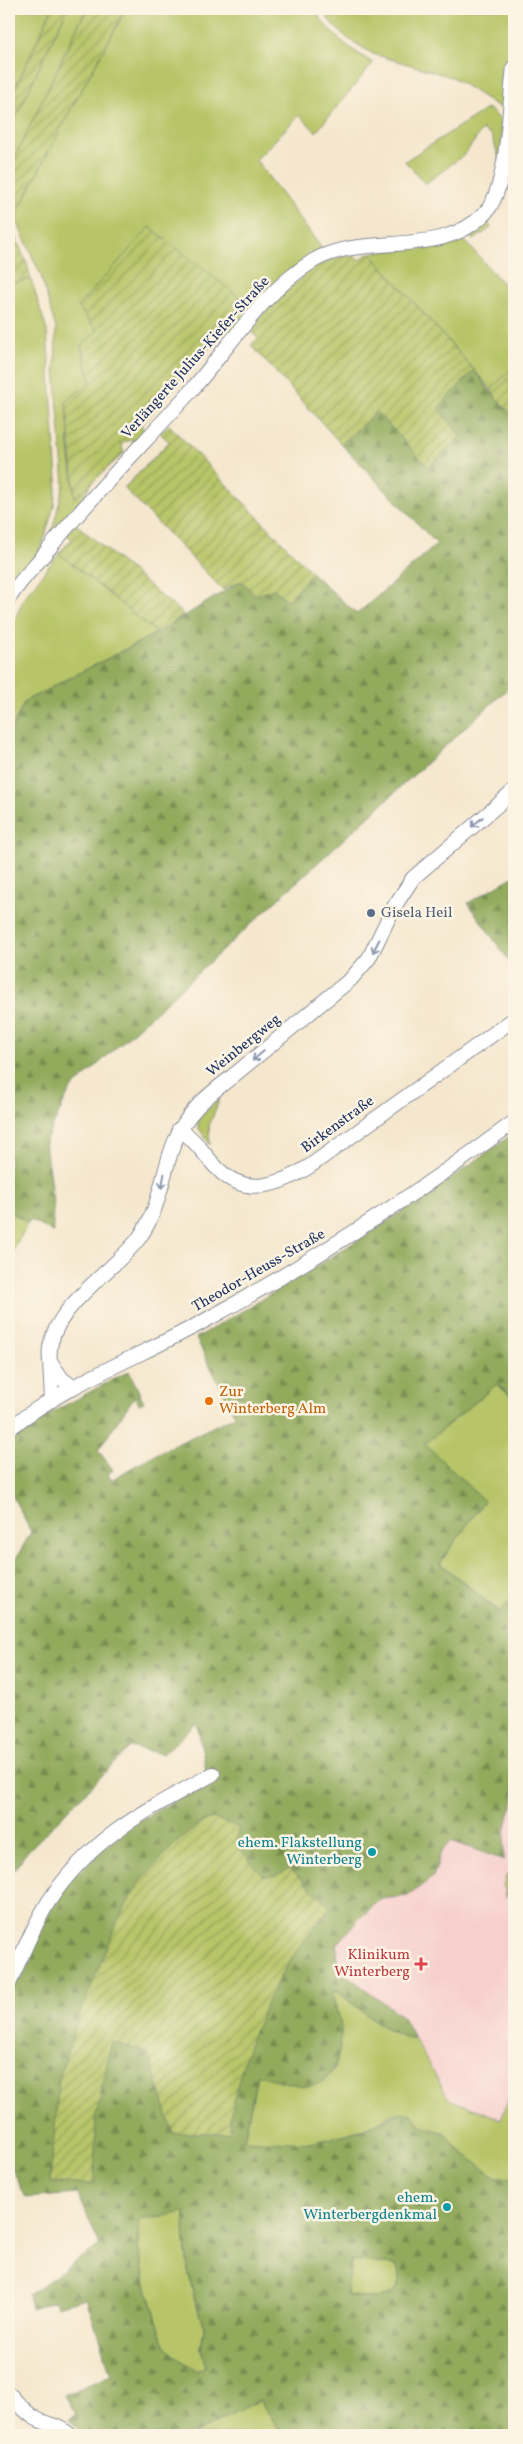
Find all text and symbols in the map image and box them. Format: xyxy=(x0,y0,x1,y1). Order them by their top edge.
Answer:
street label: Verlängerte Julius-Kiefer-Straße xyxy=(117,272,275,444)
one-way arrow xyxy=(471,817,484,828)
place label: Gisela Heil xyxy=(381,903,452,924)
marker: Gisela Heil xyxy=(365,907,377,919)
one-way arrow xyxy=(371,938,380,953)
street label: Weinbergweg xyxy=(202,1009,286,1082)
one-way arrow xyxy=(251,1050,264,1061)
street label: Birkenstraße xyxy=(297,1091,379,1159)
one-way arrow xyxy=(158,1172,167,1188)
street label: Theodor-Heuss-Straße xyxy=(189,1224,329,1318)
place label: Zur Winterberg Alm xyxy=(219,1382,326,1420)
marker: Zur Winterberg Alm xyxy=(203,1395,215,1407)
place label: ehem. Flakstellung Winterberg xyxy=(238,1833,362,1871)
marker: ehem. Flakstellung Winterberg xyxy=(366,1846,378,1858)
place label: Klinikum Winterberg xyxy=(334,1945,410,1983)
marker: Klinikum Winterberg xyxy=(414,1957,428,1971)
place label: ehem. Winterbergdenkmal xyxy=(303,2188,437,2226)
marker: ehem. Winterbergdenkmal xyxy=(441,2201,453,2213)

